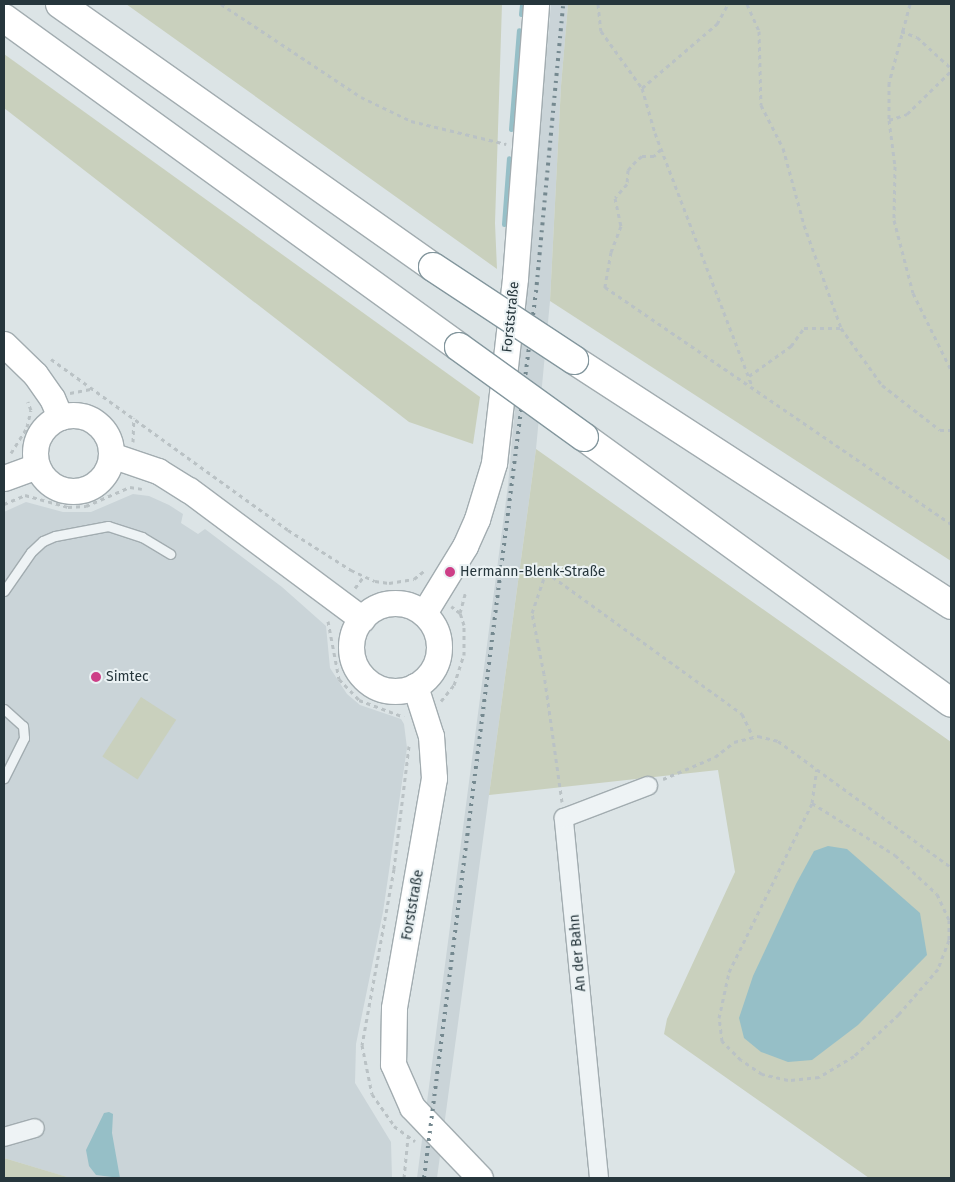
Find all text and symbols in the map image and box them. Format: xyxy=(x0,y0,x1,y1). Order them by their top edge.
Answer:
street label: Forststraße xyxy=(499,281,523,353)
place label: Hermann-Blenk-Straße xyxy=(460,564,606,580)
marker: Hermann-Blenk-Straße xyxy=(444,566,456,578)
place label: Simtec xyxy=(106,669,149,685)
marker: Simtec xyxy=(90,671,102,683)
street label: Forststraße xyxy=(399,868,427,942)
street label: An der Bahn xyxy=(566,914,590,992)

